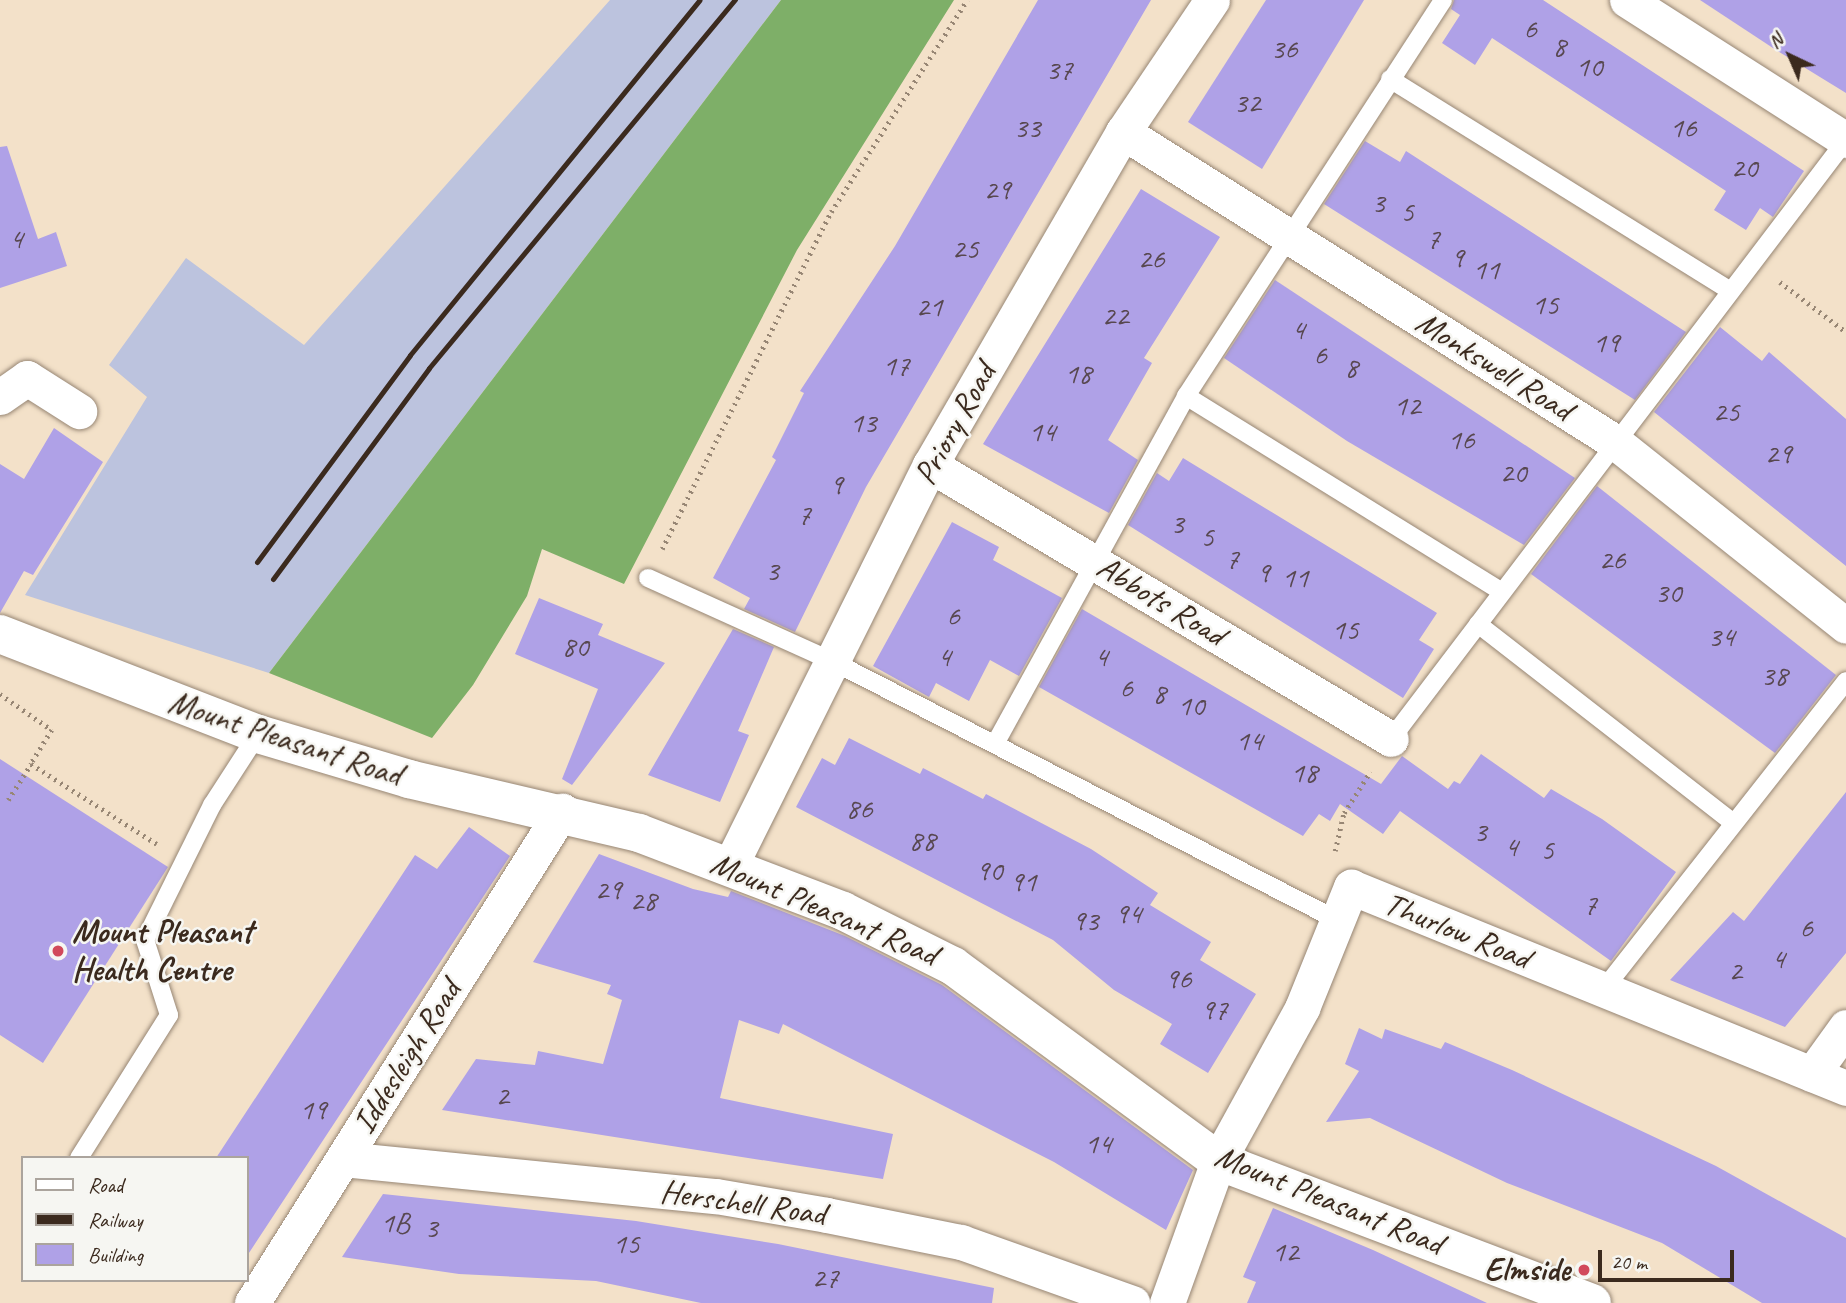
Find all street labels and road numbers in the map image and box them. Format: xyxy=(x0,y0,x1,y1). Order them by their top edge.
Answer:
street label: Monkswell Road xyxy=(1409,303,1579,429)
street label: Priory Road xyxy=(906,357,1004,491)
street label: Abbots Road xyxy=(1090,547,1232,655)
street label: Mount Pleasant Road xyxy=(165,683,405,795)
street label: Mount Pleasant Road xyxy=(706,844,942,974)
street label: Thurlow Road xyxy=(1379,884,1535,978)
street label: Iddesleigh Road xyxy=(344,973,470,1141)
street label: Mount Pleasant Road xyxy=(1210,1137,1448,1263)
street label: Herschell Road xyxy=(658,1172,828,1234)

